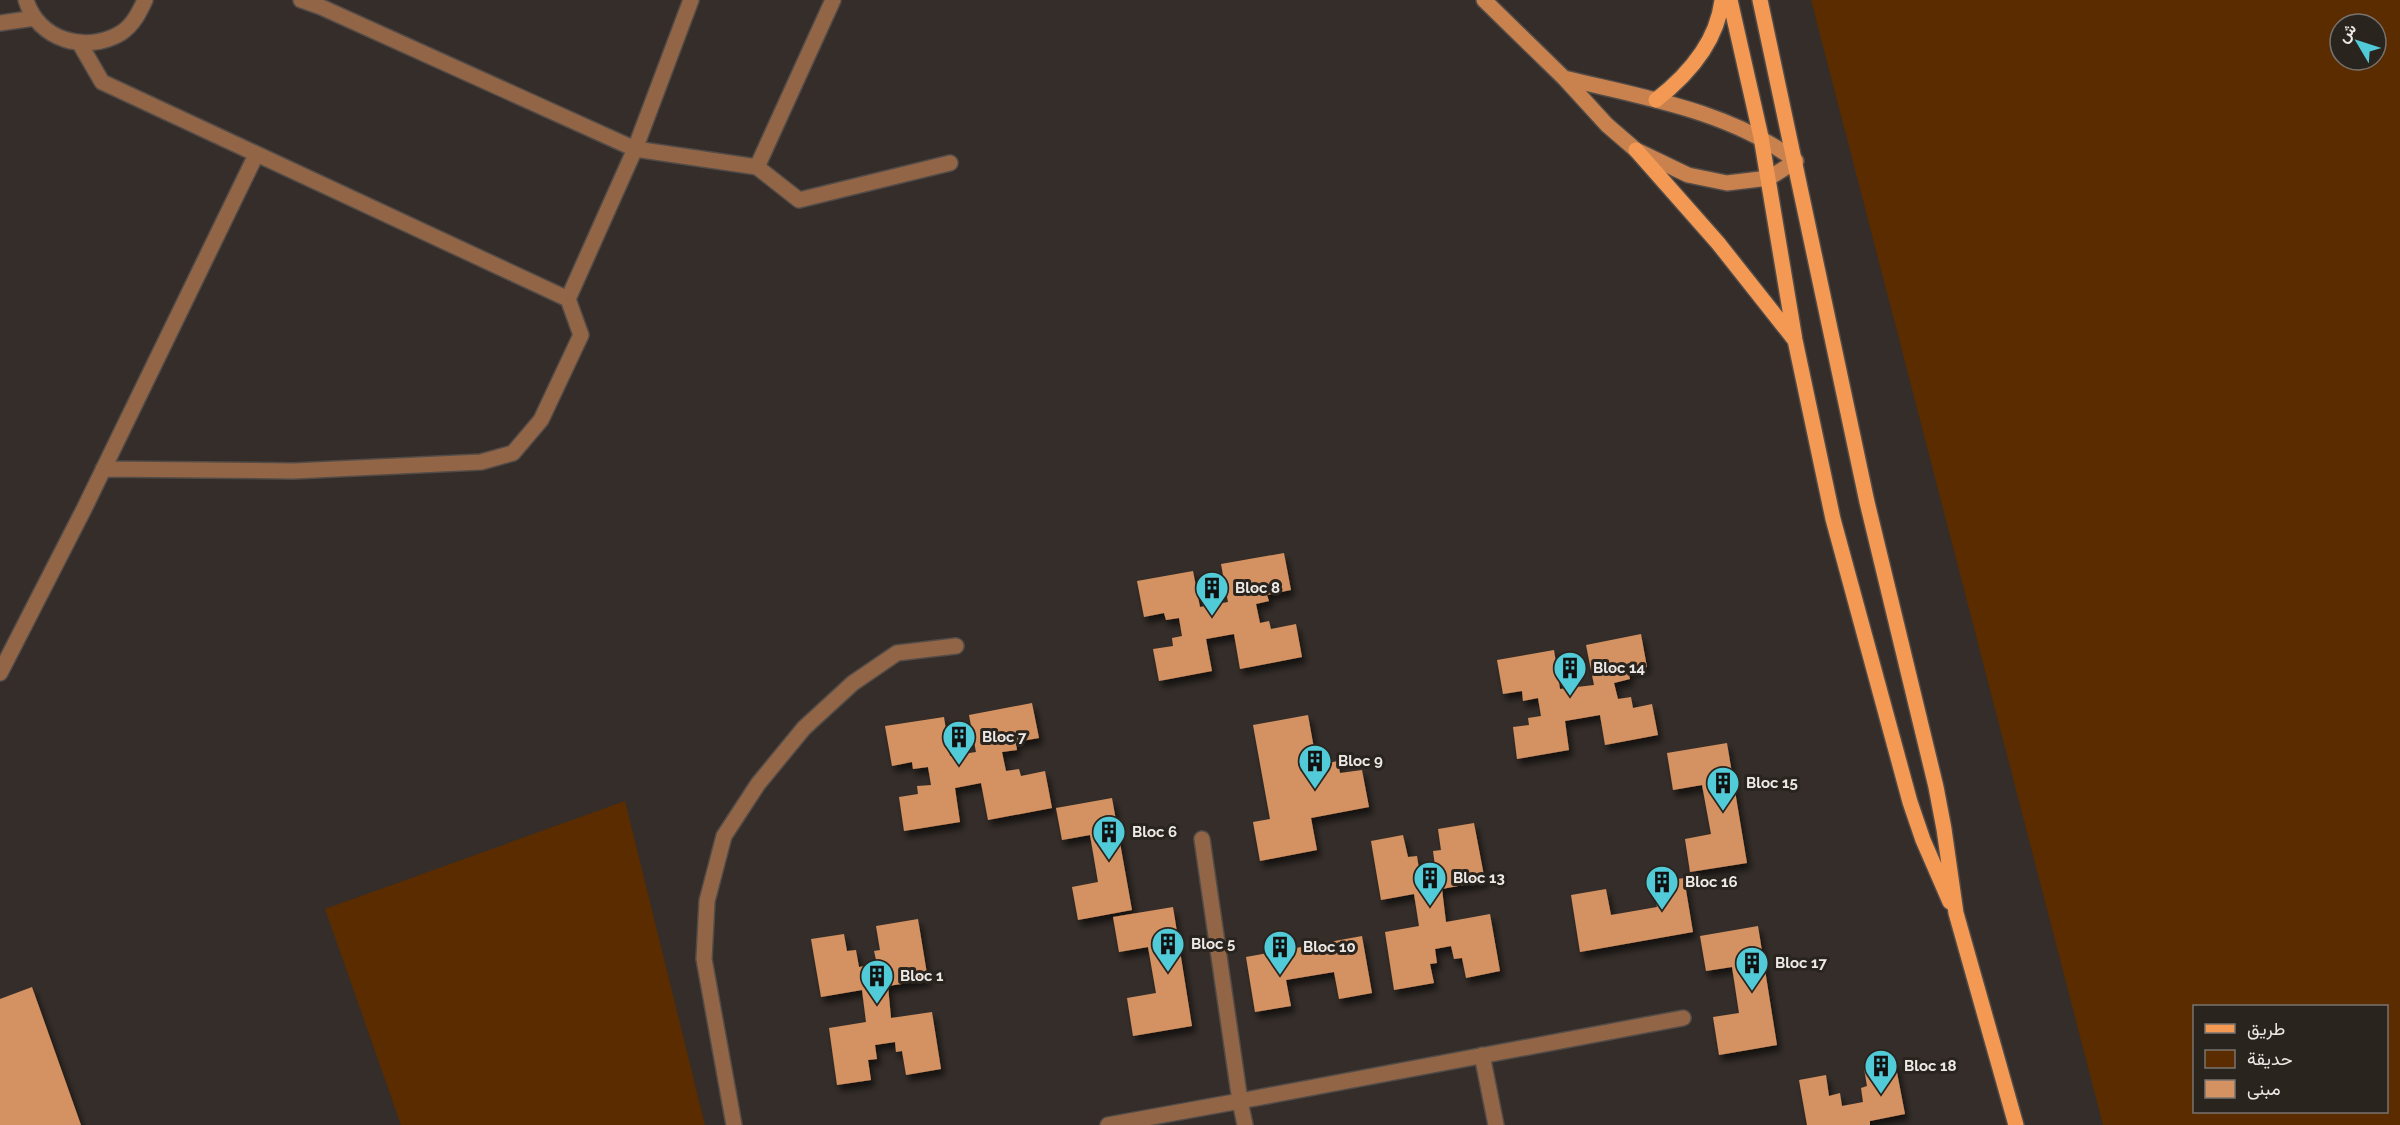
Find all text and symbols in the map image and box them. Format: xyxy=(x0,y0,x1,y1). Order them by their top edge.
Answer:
north arrow xyxy=(2328,12,2388,72)
text: ش xyxy=(2333,19,2360,46)
building icon: Bloc 8 xyxy=(1194,570,1230,617)
place label: Bloc 8 xyxy=(1235,579,1280,597)
building icon: Bloc 14 xyxy=(1552,650,1588,697)
place label: Bloc 14 xyxy=(1593,659,1646,677)
building icon: Bloc 7 xyxy=(941,719,977,766)
place label: Bloc 7 xyxy=(982,728,1027,746)
building icon: Bloc 9 xyxy=(1297,743,1333,790)
place label: Bloc 9 xyxy=(1338,752,1383,770)
building icon: Bloc 15 xyxy=(1705,765,1741,812)
place label: Bloc 15 xyxy=(1746,774,1798,792)
building icon: Bloc 6 xyxy=(1091,814,1127,861)
place label: Bloc 6 xyxy=(1132,823,1177,841)
building icon: Bloc 13 xyxy=(1412,860,1448,907)
building icon: Bloc 16 xyxy=(1644,864,1680,911)
place label: Bloc 13 xyxy=(1453,869,1505,887)
place label: Bloc 16 xyxy=(1685,873,1738,891)
building icon: Bloc 5 xyxy=(1150,926,1186,973)
building icon: Bloc 10 xyxy=(1262,929,1298,976)
place label: Bloc 5 xyxy=(1191,935,1235,953)
place label: Bloc 10 xyxy=(1303,938,1356,956)
building icon: Bloc 17 xyxy=(1734,945,1770,992)
place label: Bloc 17 xyxy=(1775,954,1828,972)
building icon: Bloc 1 xyxy=(859,958,895,1005)
place label: Bloc 1 xyxy=(900,967,944,985)
legend xyxy=(2193,1005,2388,1113)
text: طريق xyxy=(2247,1018,2285,1040)
building icon: Bloc 18 xyxy=(1863,1048,1899,1095)
text: حديقة xyxy=(2247,1048,2293,1069)
place label: Bloc 18 xyxy=(1904,1057,1957,1075)
text: مبنى xyxy=(2247,1078,2281,1100)

